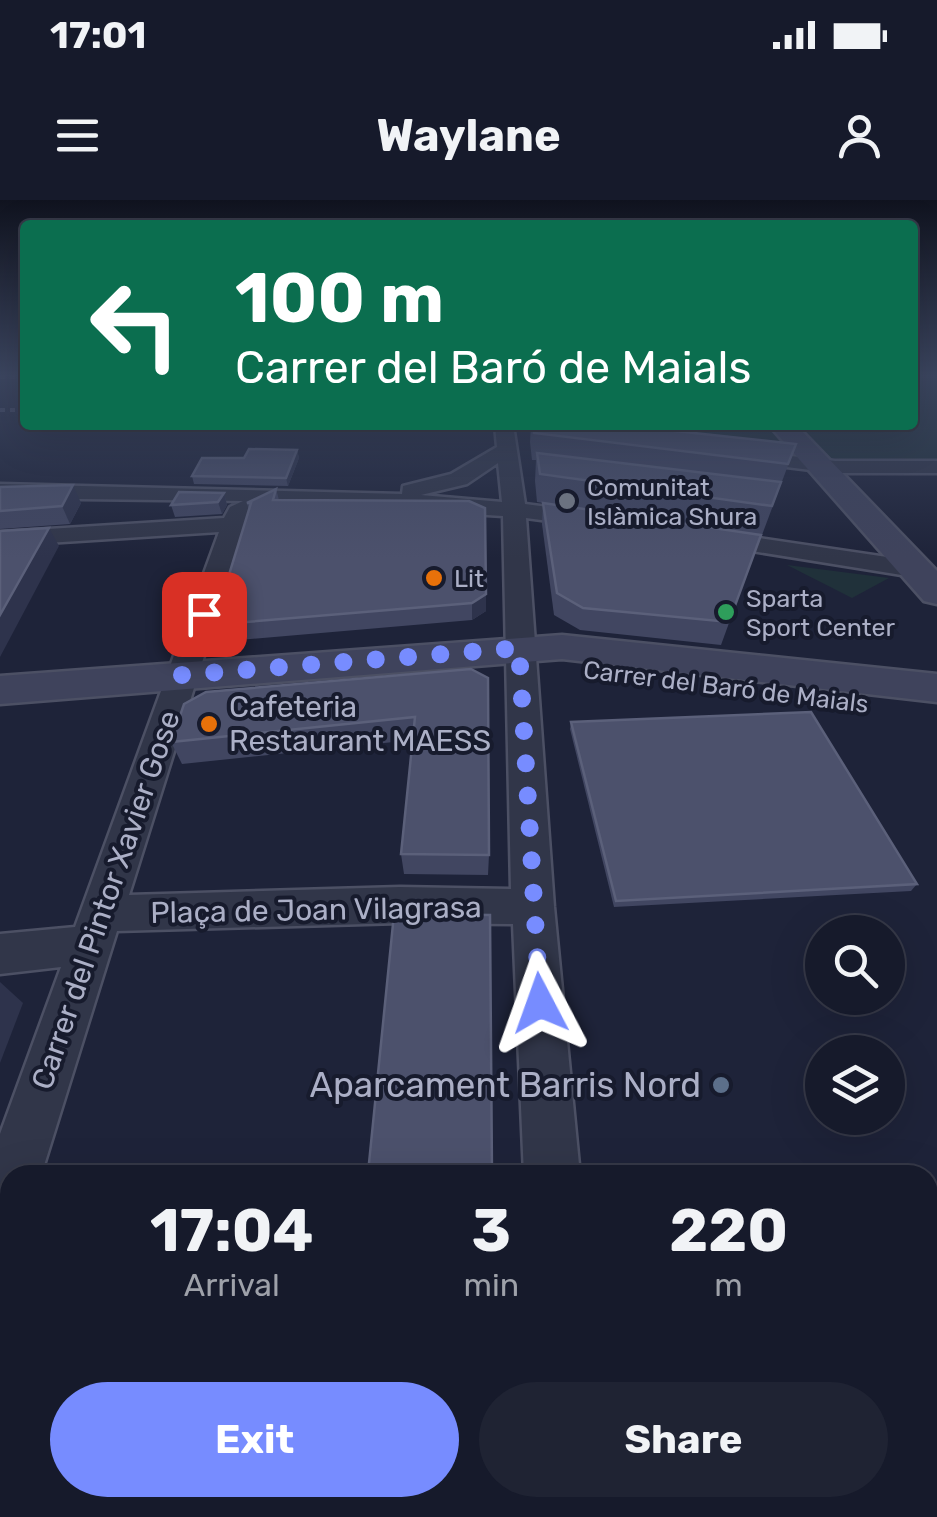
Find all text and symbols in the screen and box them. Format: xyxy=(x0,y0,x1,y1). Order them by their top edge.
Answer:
text: 17:01 xyxy=(50,12,146,58)
icon: menu xyxy=(50,108,105,163)
icon: person xyxy=(832,108,887,163)
text: Waylane xyxy=(376,109,561,162)
text: 100 m xyxy=(235,257,444,340)
icon: left xyxy=(70,260,200,390)
text: Carrer del Baró de Maials xyxy=(235,341,751,394)
place label: Comunitat Islàmica Shura xyxy=(587,473,757,531)
marker: Comunitat Islàmica Shura xyxy=(556,490,578,512)
place label: Lit xyxy=(454,564,484,593)
marker: Lit xyxy=(423,567,445,589)
pin xyxy=(162,572,247,657)
place label: Sparta Sport Center xyxy=(746,584,896,642)
icon: arrive xyxy=(177,587,232,642)
marker: Sparta Sport Center xyxy=(715,601,737,623)
street label: Carrer del Baró de Maials xyxy=(582,655,870,719)
place label: Cafeteria Restaurant MAESS xyxy=(229,689,491,759)
street label: Carrer del Pintor Xavier Gose xyxy=(24,706,188,1094)
marker: Cafeteria Restaurant MAESS xyxy=(198,713,220,735)
street label: Plaça de Joan Vilagrasa xyxy=(150,889,482,931)
map controls xyxy=(805,915,905,1135)
button: search xyxy=(805,915,905,1015)
position arrow xyxy=(488,951,592,1055)
button: layers xyxy=(805,1035,905,1135)
place label: Aparcament Barris Nord xyxy=(309,1064,701,1106)
marker: Aparcament Barris Nord xyxy=(710,1074,732,1096)
text: 17:04 xyxy=(150,1195,314,1266)
text: 3 xyxy=(472,1195,511,1266)
text: 220 xyxy=(669,1195,788,1266)
text: Arrival xyxy=(184,1266,280,1304)
text: min xyxy=(464,1266,519,1304)
text: m xyxy=(714,1266,743,1304)
button: Exit xyxy=(50,1382,459,1497)
button: Share xyxy=(479,1382,888,1497)

